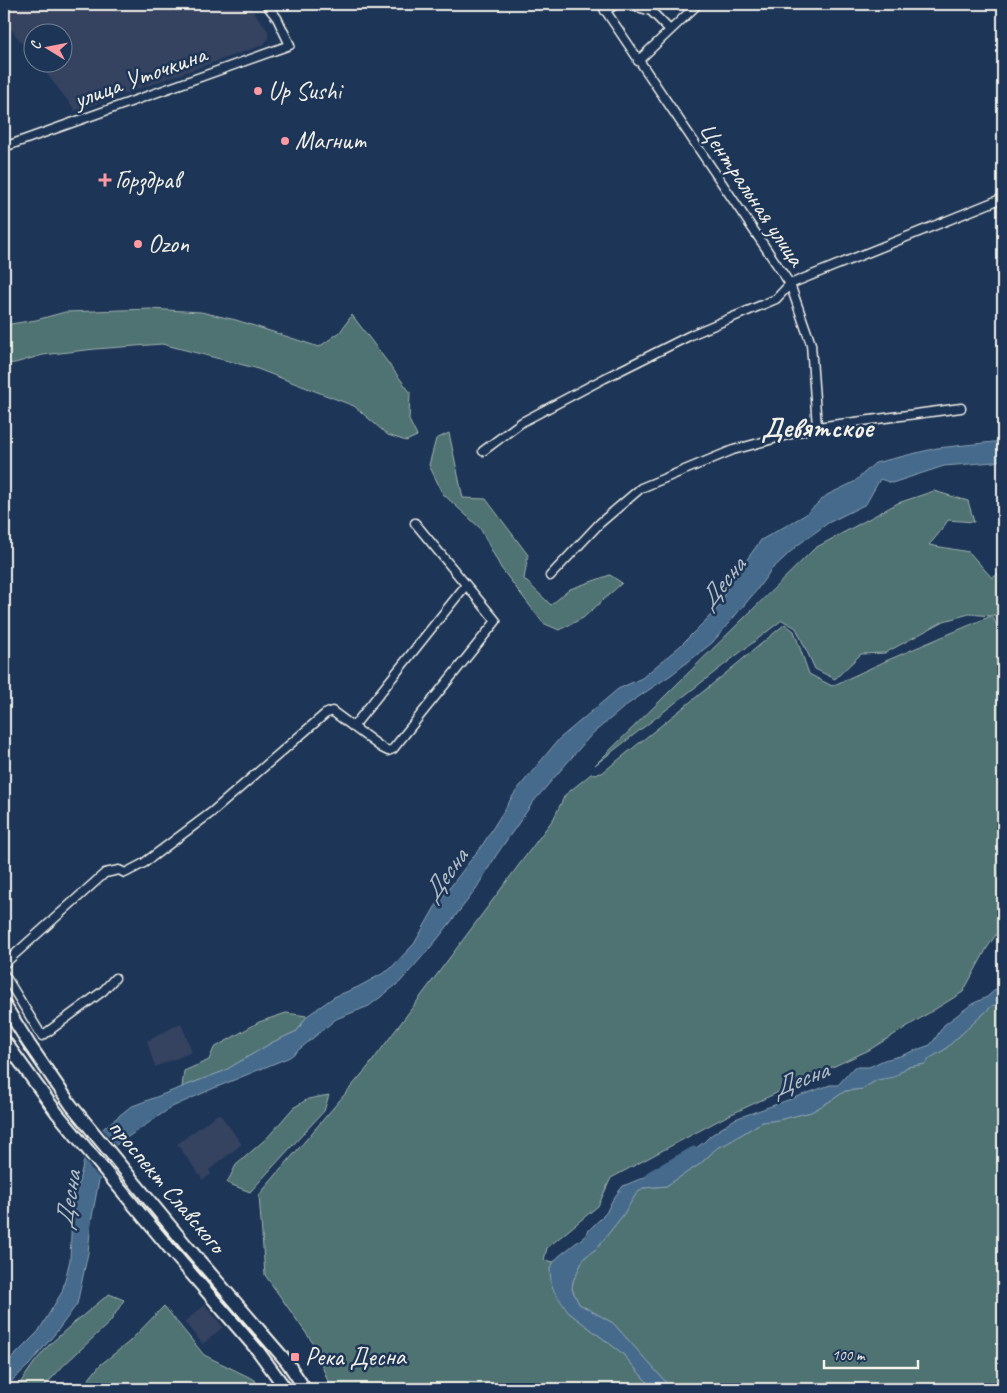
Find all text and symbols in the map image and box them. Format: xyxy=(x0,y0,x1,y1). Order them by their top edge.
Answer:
north arrow xyxy=(22,22,72,72)
street label: улица Уточкина xyxy=(67,37,213,116)
text: С xyxy=(27,39,45,51)
place label: Up Sushi xyxy=(268,75,345,107)
marker: Up Sushi xyxy=(252,85,264,97)
street label: Центральная улица xyxy=(692,116,813,274)
place label: Магнит xyxy=(295,125,367,157)
marker: Магнит xyxy=(279,135,291,147)
place label: Горздрав xyxy=(115,164,185,196)
marker: Горздрав xyxy=(99,174,111,186)
place label: Ozon xyxy=(148,228,190,260)
marker: Ozon xyxy=(132,238,144,250)
district label: Девятское xyxy=(761,410,875,445)
water label: Десна xyxy=(691,548,754,616)
water label: Десна xyxy=(414,840,477,909)
water label: Десна xyxy=(766,1052,835,1105)
street label: проспект Славского xyxy=(101,1112,235,1262)
water label: Десна xyxy=(47,1167,89,1232)
scale bar xyxy=(824,1338,918,1370)
place label: Река Десна xyxy=(305,1341,408,1373)
text: 100 m xyxy=(832,1346,866,1365)
marker: Река Десна xyxy=(289,1351,301,1363)

